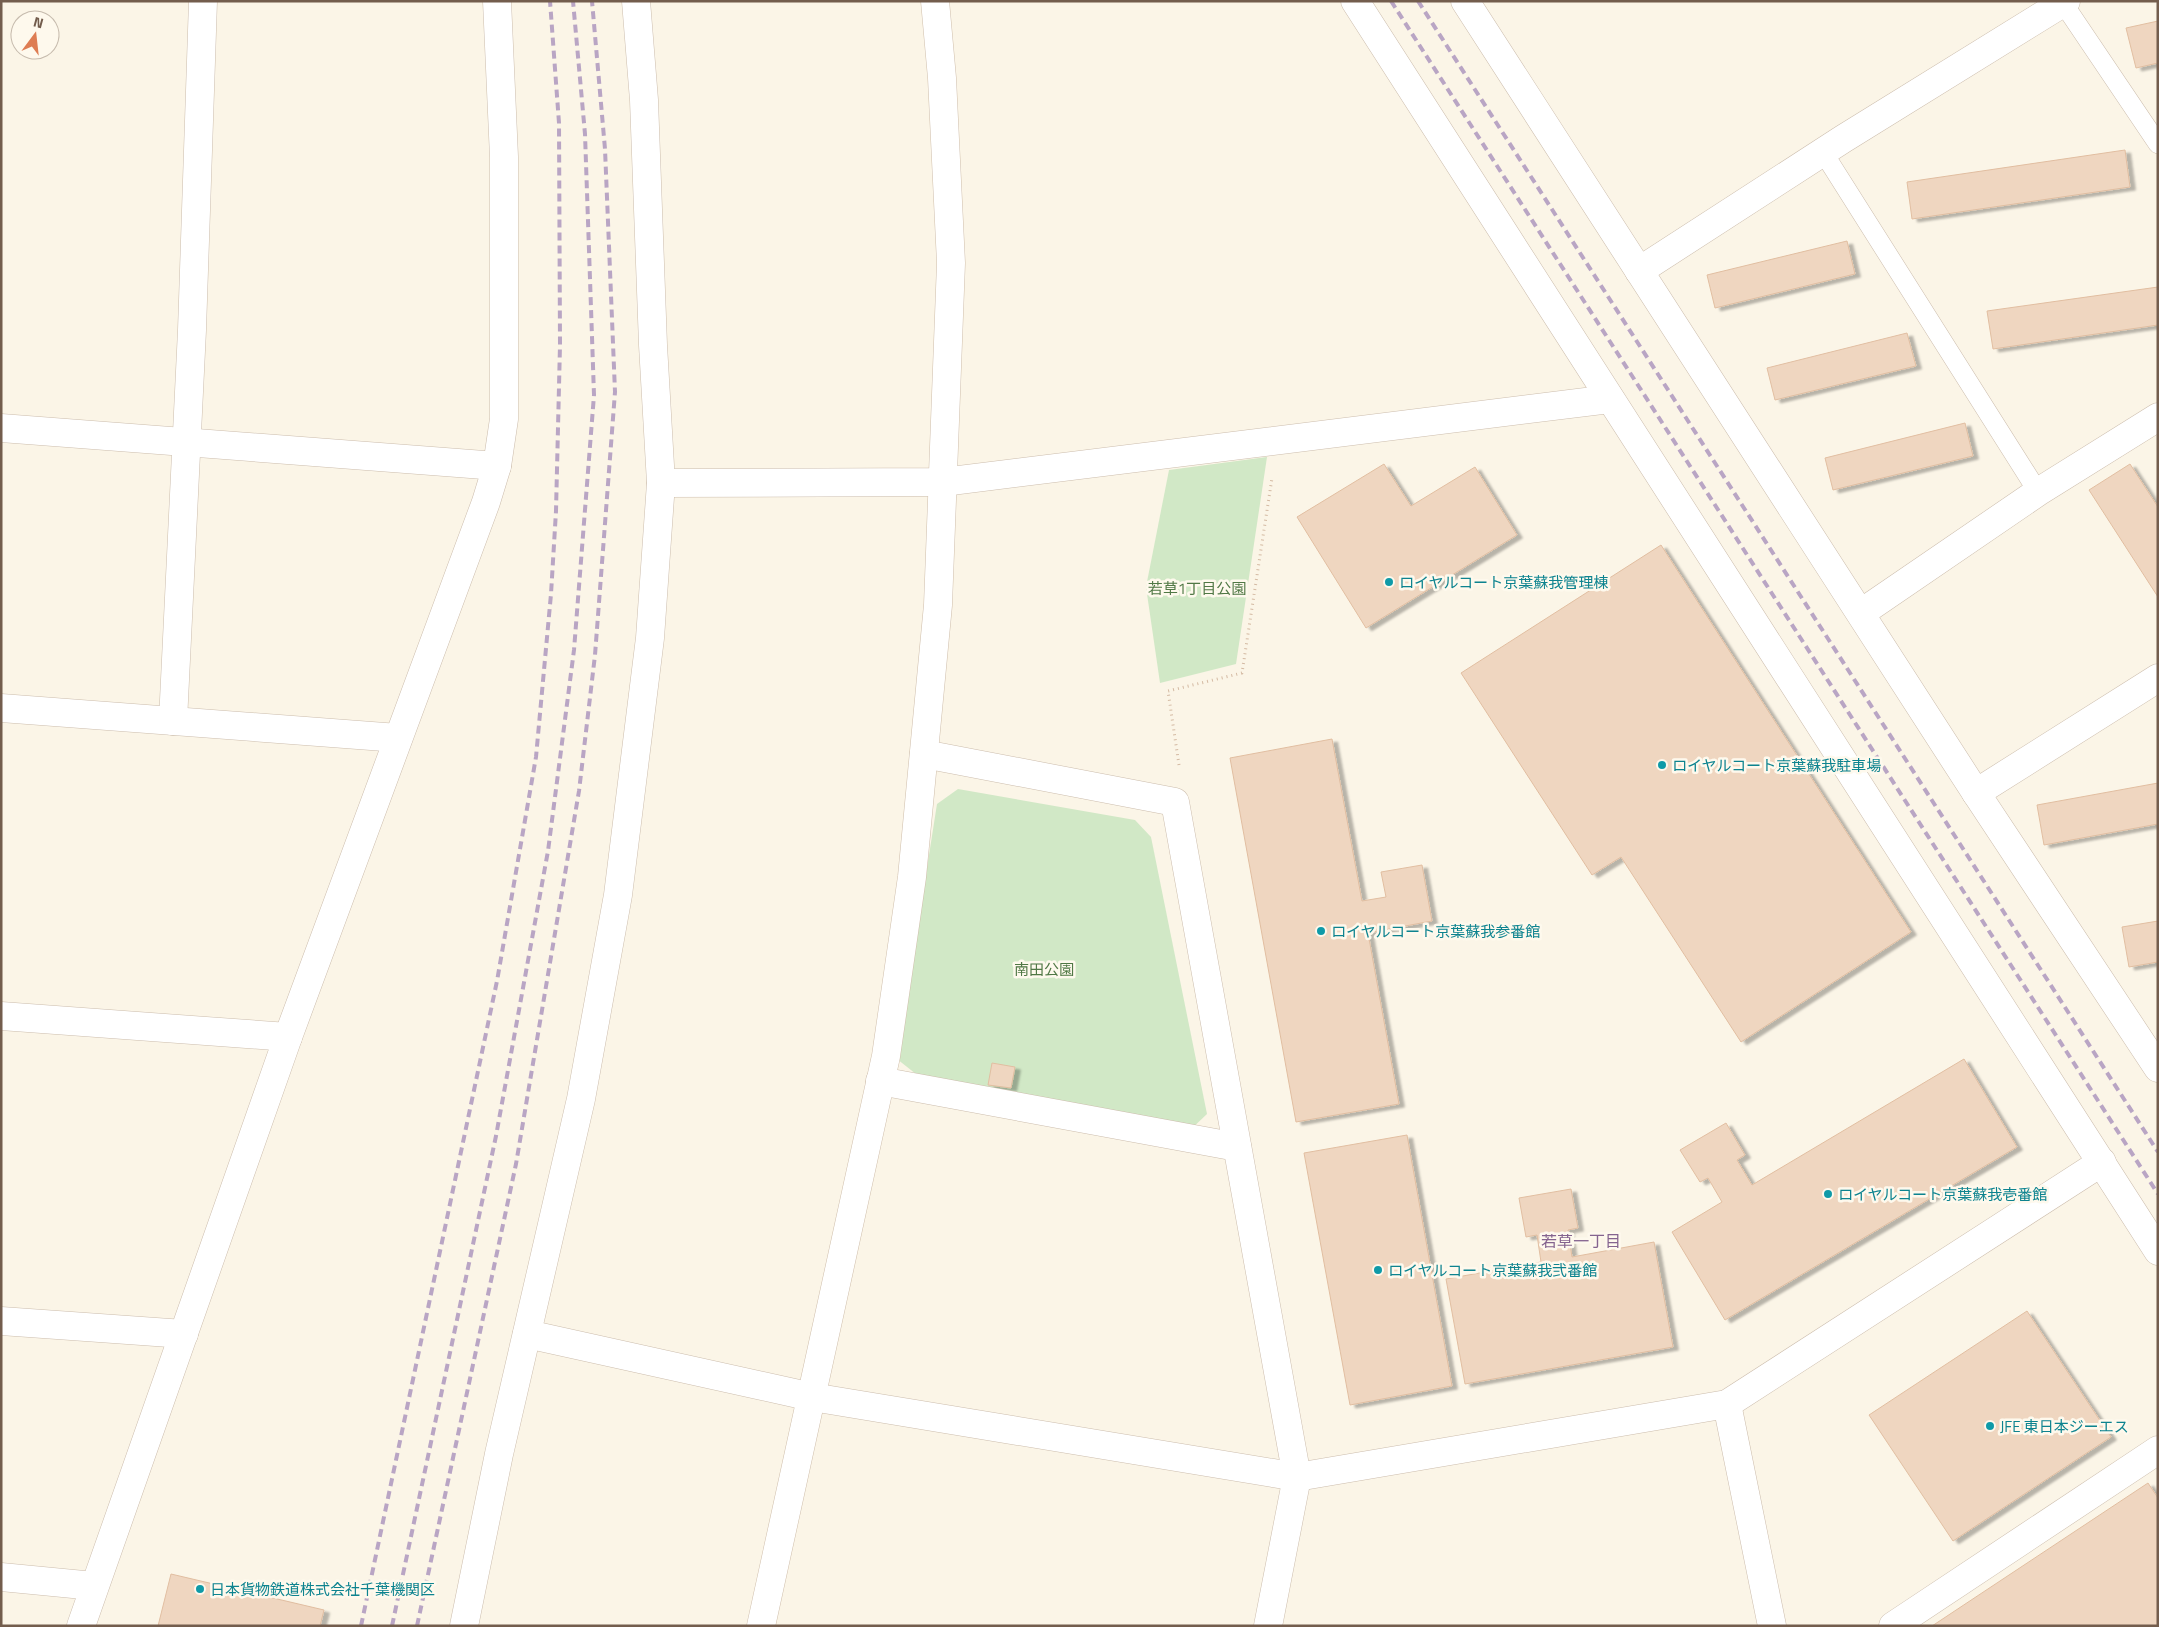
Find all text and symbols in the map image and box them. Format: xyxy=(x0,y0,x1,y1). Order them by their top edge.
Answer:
north arrow xyxy=(10,10,60,60)
text: N xyxy=(31,11,46,33)
place label: ロイヤルコート京葉蘇我管理棟 xyxy=(1399,571,1608,594)
marker: ロイヤルコート京葉蘇我管理棟 xyxy=(1383,576,1395,588)
park label: 若草1丁目公園 xyxy=(1148,577,1246,600)
place label: ロイヤルコート京葉蘇我駐車場 xyxy=(1672,754,1881,777)
marker: ロイヤルコート京葉蘇我駐車場 xyxy=(1656,759,1668,771)
place label: ロイヤルコート京葉蘇我参番館 xyxy=(1331,920,1540,943)
marker: ロイヤルコート京葉蘇我参番館 xyxy=(1315,925,1327,937)
park label: 南田公園 xyxy=(1014,958,1074,981)
place label: ロイヤルコート京葉蘇我壱番館 xyxy=(1838,1183,2047,1206)
marker: ロイヤルコート京葉蘇我壱番館 xyxy=(1822,1188,1834,1200)
district label: 若草一丁目 xyxy=(1541,1229,1621,1253)
place label: ロイヤルコート京葉蘇我弐番館 xyxy=(1388,1259,1597,1282)
marker: ロイヤルコート京葉蘇我弐番館 xyxy=(1372,1264,1384,1276)
place label: JFE 東日本ジーエス xyxy=(2000,1415,2129,1438)
marker: JFE 東日本ジーエス xyxy=(1984,1420,1996,1432)
place label: 日本貨物鉄道株式会社千葉機関区 xyxy=(210,1578,435,1601)
marker: 日本貨物鉄道株式会社千葉機関区 xyxy=(194,1583,206,1595)

